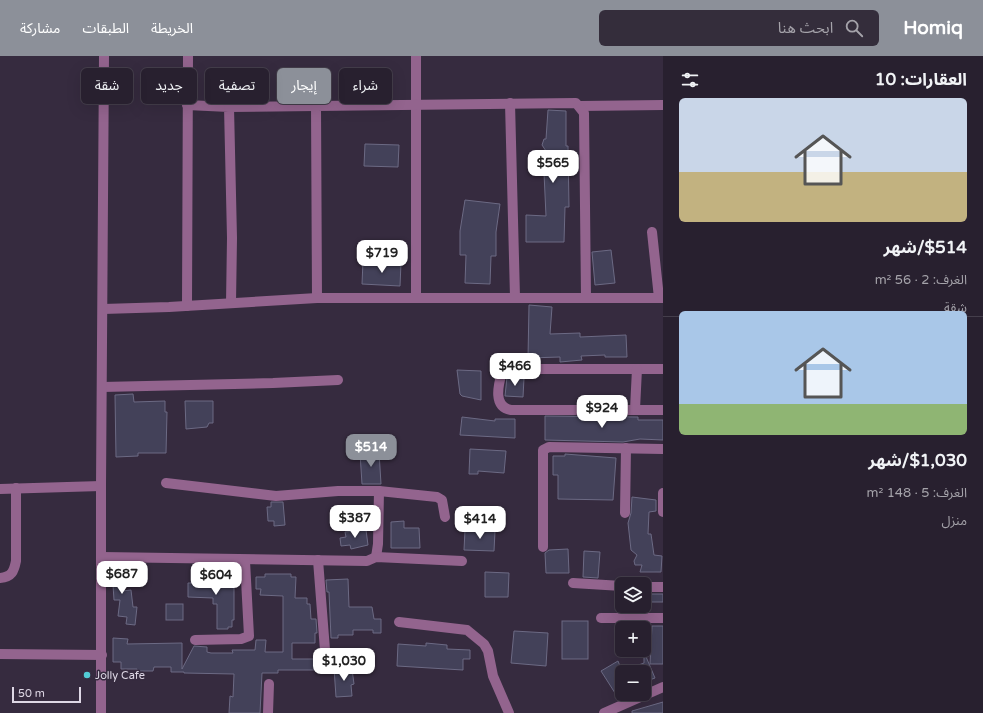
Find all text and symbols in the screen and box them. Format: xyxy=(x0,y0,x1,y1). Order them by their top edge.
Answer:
search box xyxy=(599,10,879,46)
icon: search xyxy=(843,17,865,39)
text: Homiq xyxy=(903,17,963,39)
text: ابحث هنا xyxy=(778,19,833,37)
text: مشاركة xyxy=(20,20,60,37)
text: الطبقات xyxy=(82,20,129,37)
text: الخريطة xyxy=(151,20,193,37)
chip: شقة xyxy=(81,68,133,104)
chip: جديد xyxy=(141,68,197,104)
chip: تصفية xyxy=(205,68,269,104)
chip: إيجار xyxy=(277,68,331,104)
chip: شراء xyxy=(339,68,392,104)
icon: filters xyxy=(679,69,701,91)
text: العقارات: 10 xyxy=(875,69,967,90)
icon: home xyxy=(787,124,859,196)
pin: $565 xyxy=(529,150,577,184)
text: $565 xyxy=(537,155,569,171)
text: $514/شهر xyxy=(883,237,967,258)
pin: $719 xyxy=(358,240,406,274)
text: $719 xyxy=(366,245,398,261)
text: الغرف: 2 · 56 m² xyxy=(875,272,967,288)
text: شقة xyxy=(944,300,967,316)
icon: home xyxy=(787,337,859,409)
pin: $466 xyxy=(491,353,539,387)
text: $466 xyxy=(499,358,531,374)
pin: $924 xyxy=(578,395,626,429)
text: $924 xyxy=(586,400,618,416)
pin: $514 xyxy=(347,434,395,468)
text: $514 xyxy=(355,439,387,455)
text: $1,030/شهر xyxy=(868,450,967,471)
text: الغرف: 5 · 148 m² xyxy=(867,485,967,501)
pin: $387 xyxy=(331,505,379,539)
pin: $414 xyxy=(456,506,504,540)
text: $387 xyxy=(339,510,371,526)
text: $414 xyxy=(464,511,496,527)
text: منزل xyxy=(942,513,967,529)
pin: $687 xyxy=(98,561,146,595)
pin: $604 xyxy=(192,562,240,596)
text: $687 xyxy=(106,566,138,582)
text: $604 xyxy=(200,567,232,583)
map controls xyxy=(615,577,651,701)
button: layers xyxy=(615,577,651,613)
button: + xyxy=(615,621,651,657)
pin: $1,030 xyxy=(311,648,377,682)
text: $1,030 xyxy=(322,653,366,669)
button: − xyxy=(615,665,651,701)
place label: Jolly Cafe xyxy=(95,669,145,682)
marker: Jolly Cafe xyxy=(82,670,92,680)
scale bar xyxy=(12,685,81,704)
text: 50 m xyxy=(18,687,45,700)

